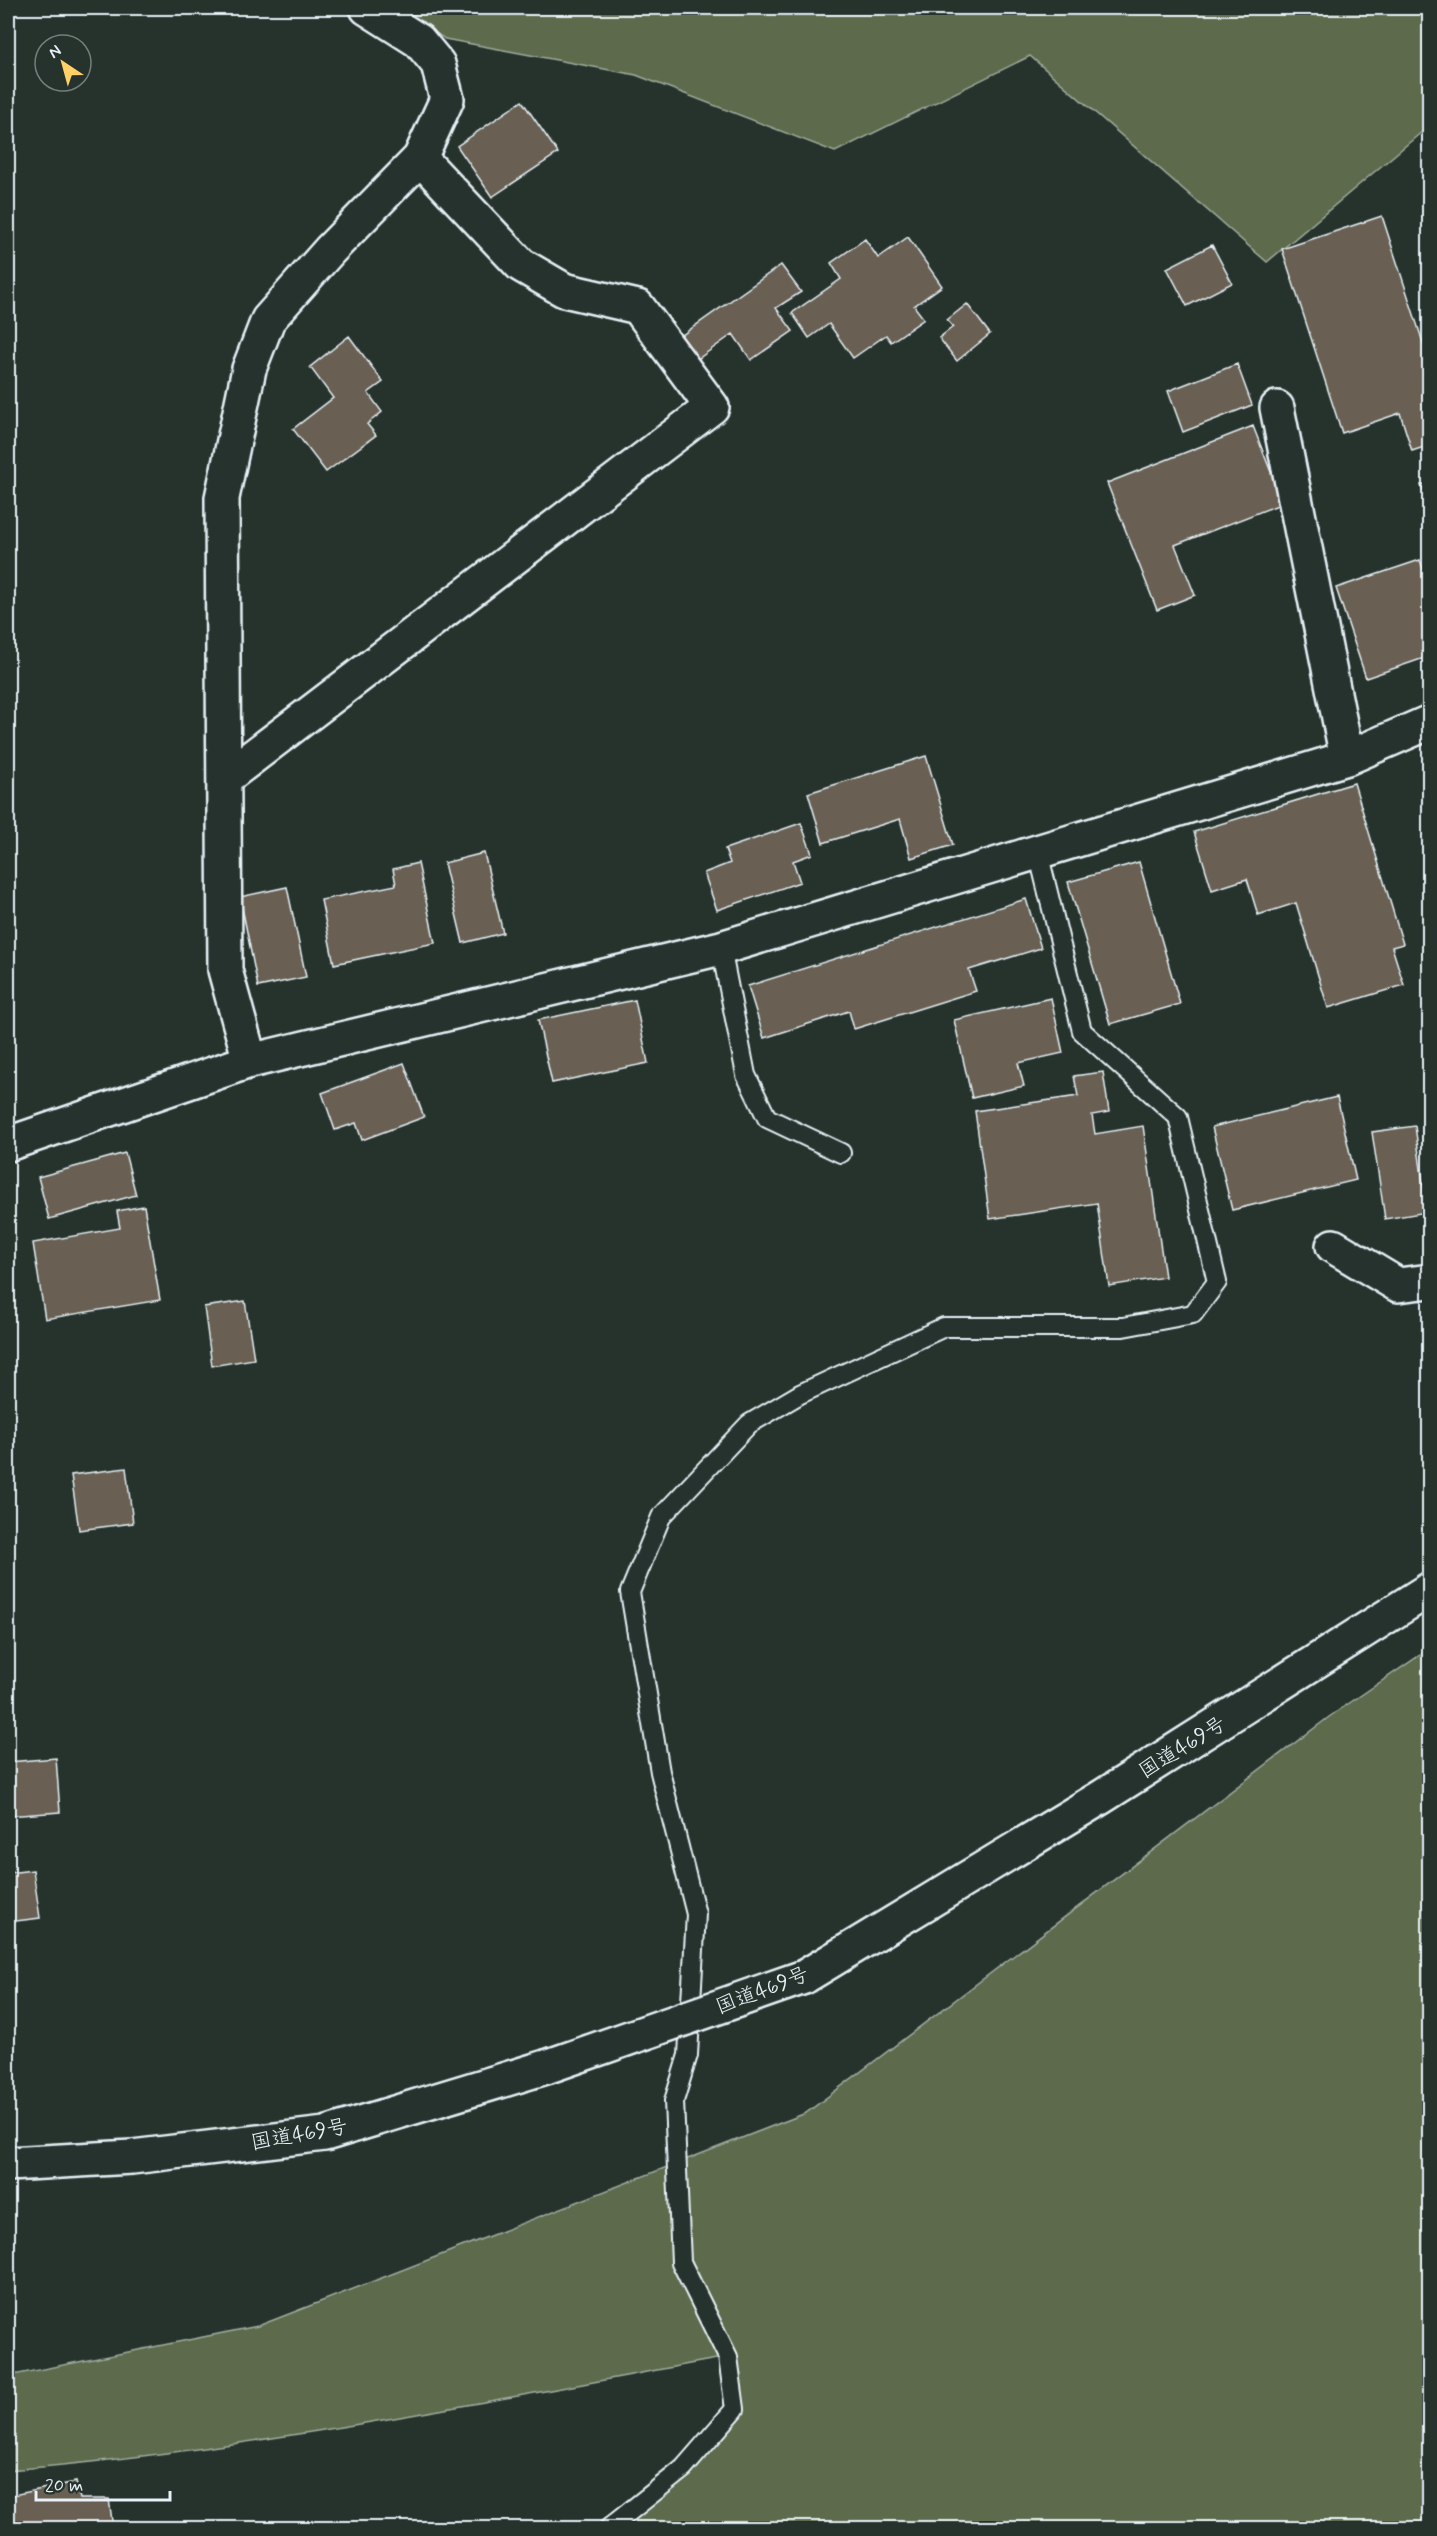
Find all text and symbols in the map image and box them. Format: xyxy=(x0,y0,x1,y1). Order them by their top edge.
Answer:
north arrow xyxy=(33,33,93,93)
text: N xyxy=(45,40,66,64)
street label: 国道469号 xyxy=(1134,1710,1231,1786)
street label: 国道469号 xyxy=(712,1960,813,2022)
street label: 国道469号 xyxy=(249,2113,350,2157)
scale bar xyxy=(36,2464,170,2502)
text: 20 m xyxy=(45,2474,83,2498)

